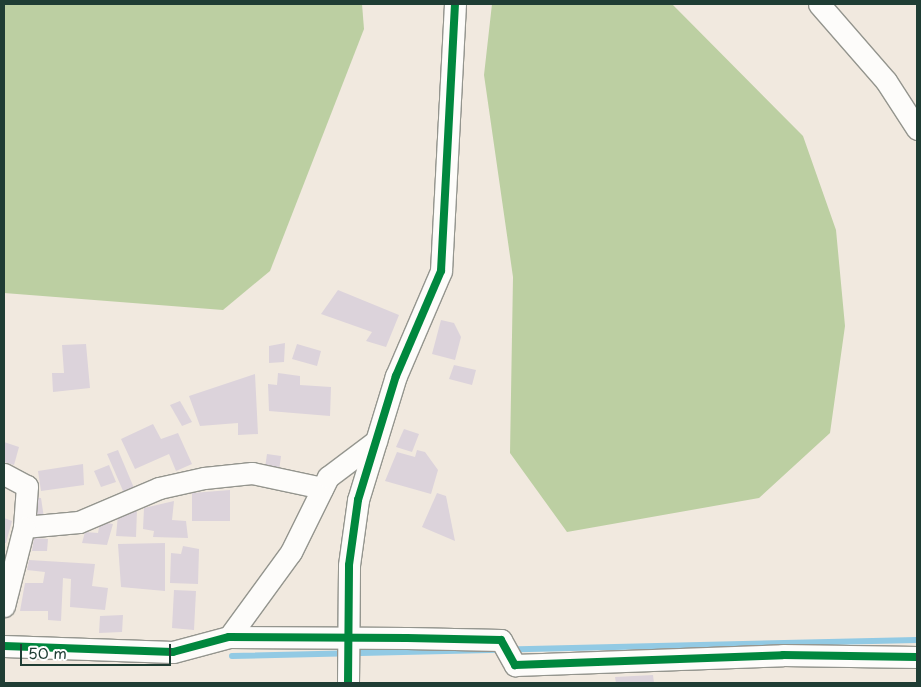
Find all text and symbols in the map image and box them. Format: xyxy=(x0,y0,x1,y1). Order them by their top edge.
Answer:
scale bar xyxy=(22,634,174,666)
text: 50 m xyxy=(28,641,67,664)

